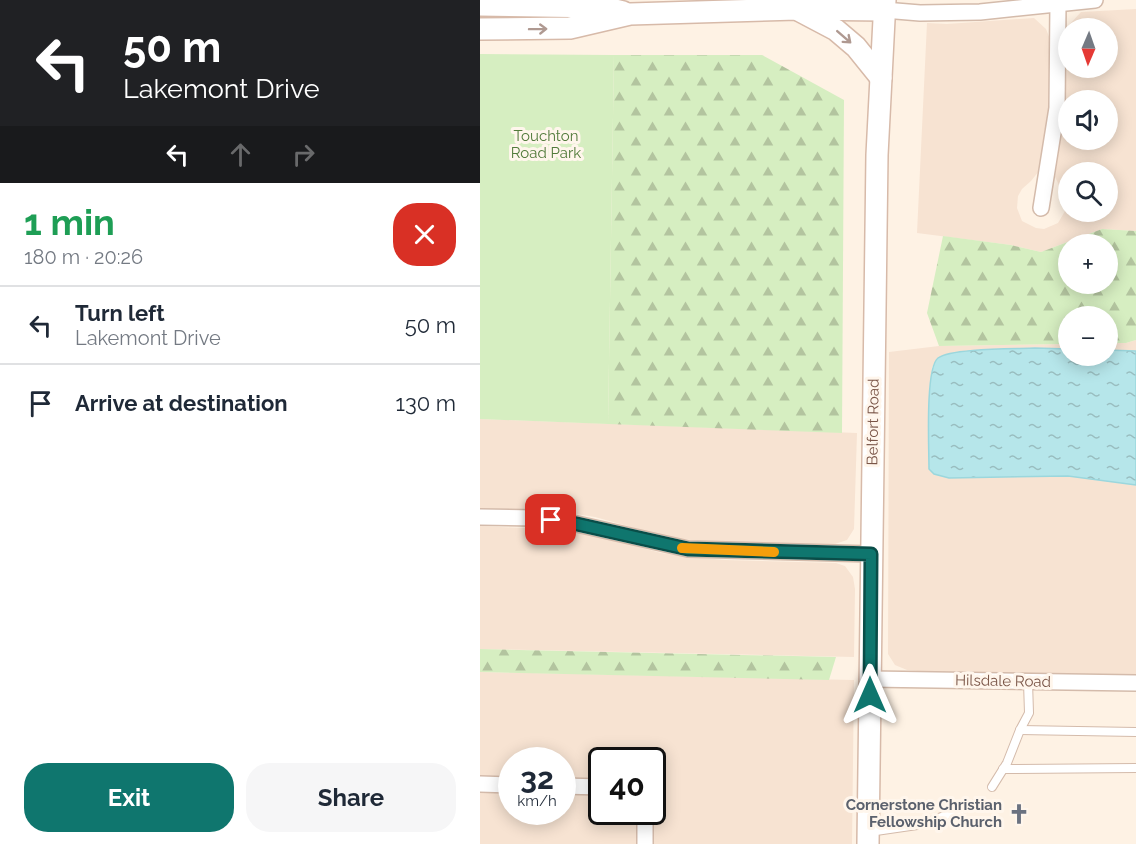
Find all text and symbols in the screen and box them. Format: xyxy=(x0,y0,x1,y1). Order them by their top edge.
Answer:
north arrow xyxy=(1058,18,1118,78)
map controls xyxy=(1058,18,1118,366)
text: 50 m xyxy=(123,23,221,72)
one-way arrow xyxy=(528,23,548,35)
icon: left xyxy=(24,24,102,102)
one-way arrow xyxy=(836,30,851,44)
text: Lakemont Drive xyxy=(123,73,320,104)
button: sound xyxy=(1058,90,1118,150)
park label: Touchton Road Park xyxy=(511,127,581,162)
icon: left xyxy=(161,138,194,171)
icon: ahead xyxy=(224,138,257,171)
icon: right xyxy=(287,138,320,171)
button: search xyxy=(1058,162,1118,222)
text: 1 min xyxy=(24,201,115,243)
button: close xyxy=(393,203,456,266)
button: + xyxy=(1058,234,1118,294)
text: 180 m · 20:26 xyxy=(24,245,143,269)
text: Turn left xyxy=(75,300,165,326)
button: − xyxy=(1058,306,1118,366)
icon: left xyxy=(24,309,57,342)
text: 50 m xyxy=(405,312,456,338)
text: Lakemont Drive xyxy=(75,326,221,350)
street label: Belfort Road xyxy=(863,379,883,465)
icon: arrive xyxy=(24,387,57,420)
text: Arrive at destination xyxy=(75,390,288,416)
text: 130 m xyxy=(396,390,456,416)
pin xyxy=(525,494,576,545)
icon: arrive xyxy=(534,503,567,536)
position arrow xyxy=(838,663,902,727)
street label: Hilsdale Road xyxy=(955,671,1051,691)
speed limit sign: 40 xyxy=(588,747,666,825)
text: 32 xyxy=(520,761,554,796)
button: Exit xyxy=(24,763,234,832)
button: Share xyxy=(246,763,456,832)
text: km/h xyxy=(517,792,557,810)
place label: Cornerstone Christian Fellowship Church xyxy=(846,796,1002,831)
church icon: Cornerstone Christian Fellowship Church xyxy=(1007,802,1031,826)

